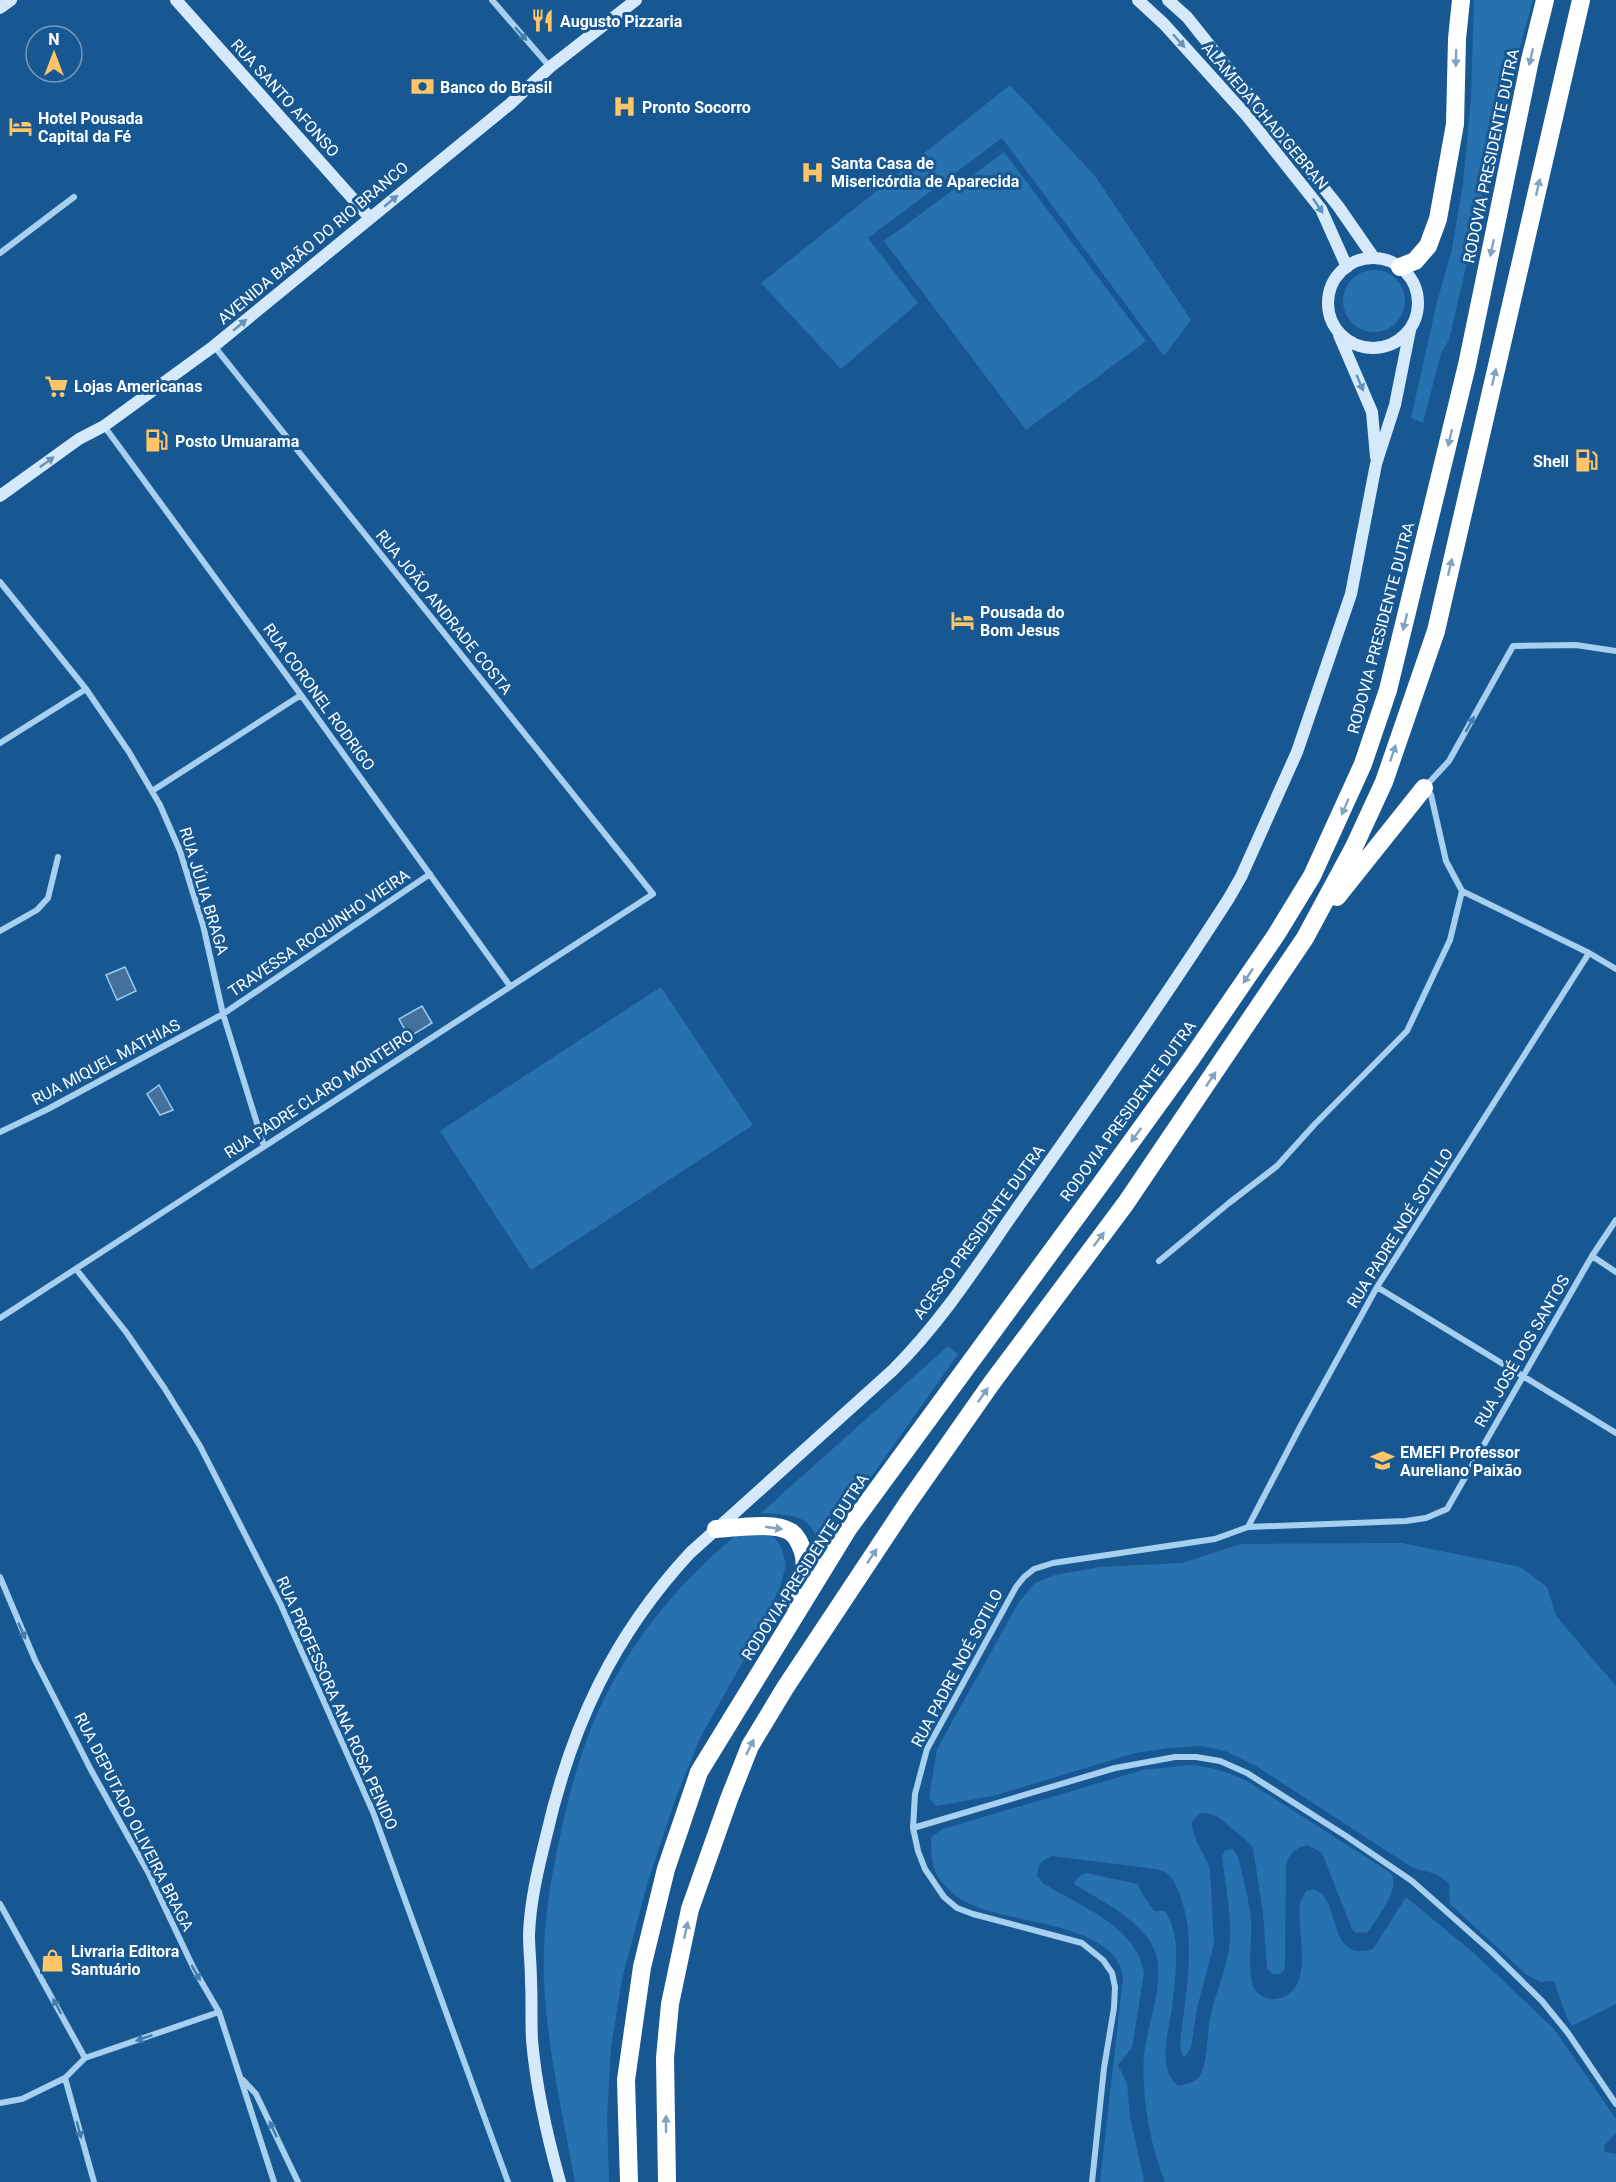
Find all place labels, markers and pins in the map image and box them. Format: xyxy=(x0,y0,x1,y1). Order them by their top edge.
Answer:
restaurant icon: Augusto Pizzaria xyxy=(529,8,555,34)
place label: Augusto Pizzaria xyxy=(560,12,683,31)
bank icon: Banco do Brasil xyxy=(409,74,435,100)
place label: Banco do Brasil xyxy=(440,78,552,97)
hospital icon: Pronto Socorro xyxy=(611,94,637,120)
place label: Pronto Socorro xyxy=(642,98,751,117)
place label: Hotel Pousada Capital da Fé xyxy=(38,109,144,146)
hotel icon: Hotel Pousada Capital da Fé xyxy=(7,114,33,140)
place label: Santa Casa de Misericórdia de Aparecida xyxy=(831,154,1020,191)
hospital icon: Santa Casa de Misericórdia de Aparecida xyxy=(800,159,826,185)
supermarket icon: Lojas Americanas xyxy=(43,373,69,399)
place label: Lojas Americanas xyxy=(74,377,202,396)
fuel station icon: Posto Umuarama xyxy=(144,428,170,454)
place label: Posto Umuarama xyxy=(175,432,300,451)
fuel station icon: Shell xyxy=(1574,448,1600,474)
place label: Shell xyxy=(1533,452,1569,471)
place label: Pousada do Bom Jesus xyxy=(980,603,1065,640)
hotel icon: Pousada do Bom Jesus xyxy=(949,608,975,634)
place label: EMEFI Professor Aureliano Paixão xyxy=(1400,1443,1522,1480)
school or university icon: EMEFI Professor Aureliano Paixão xyxy=(1369,1448,1395,1474)
place label: Livraria Editora Santuário xyxy=(71,1942,180,1979)
shop icon: Livraria Editora Santuário xyxy=(40,1947,66,1973)

